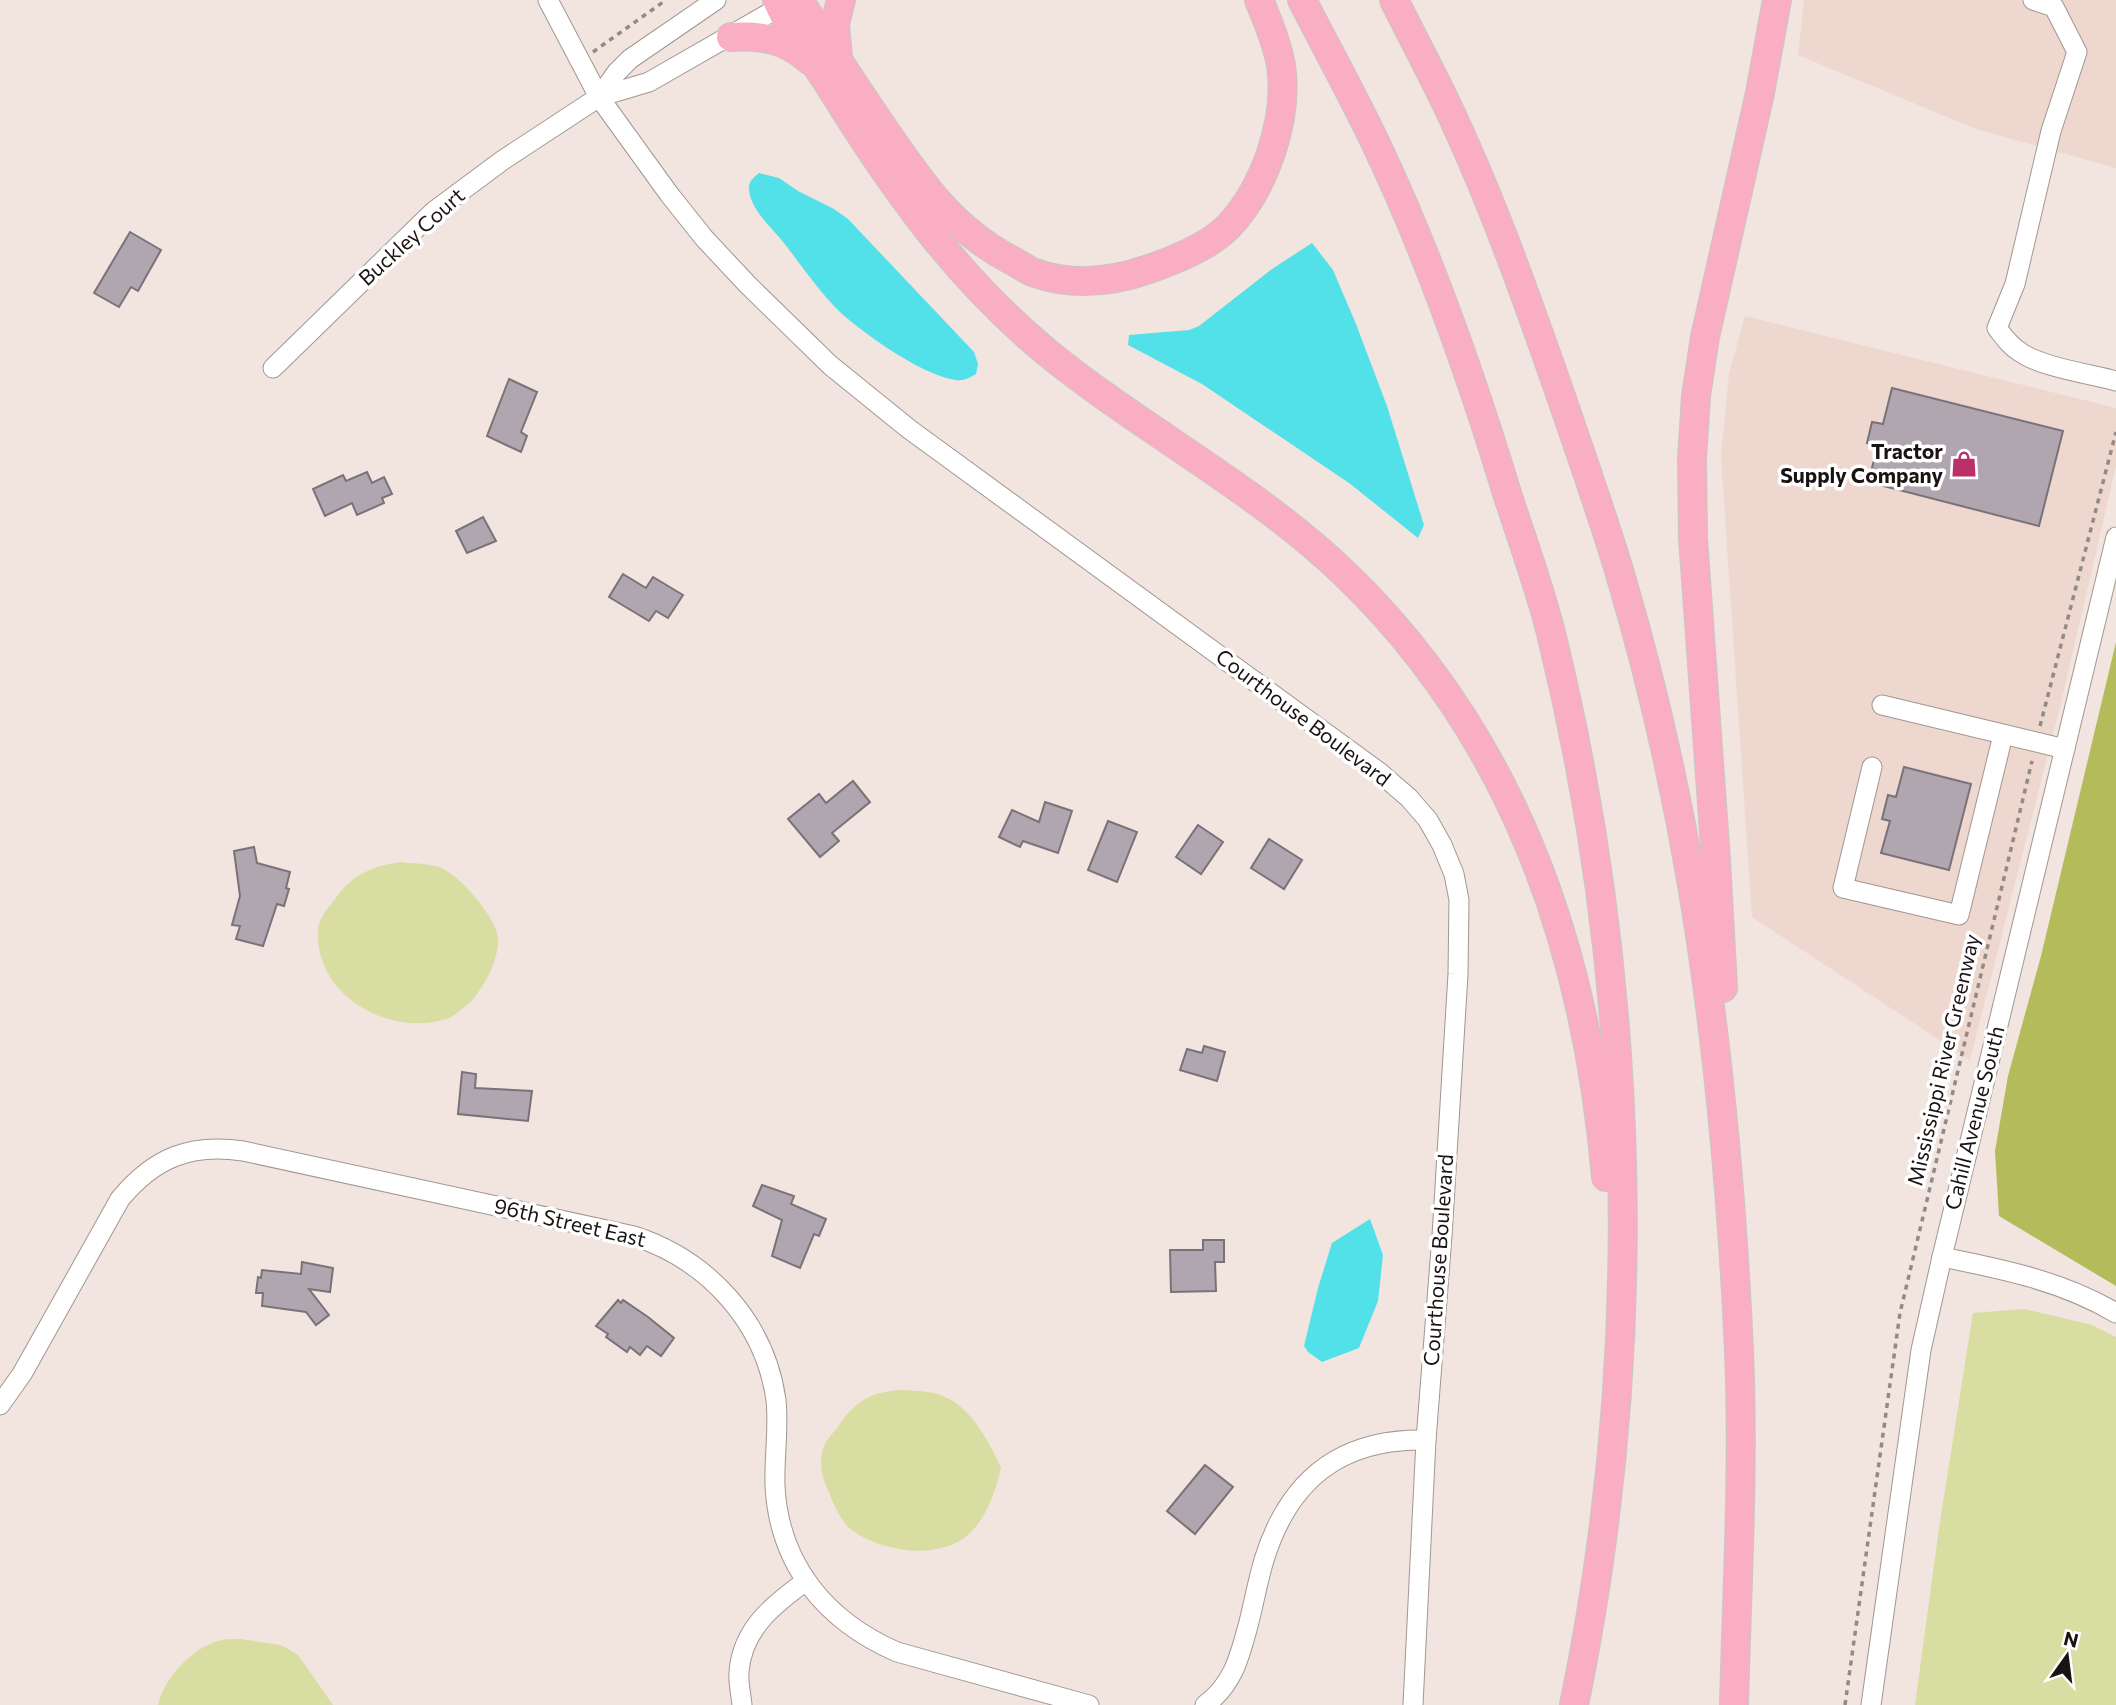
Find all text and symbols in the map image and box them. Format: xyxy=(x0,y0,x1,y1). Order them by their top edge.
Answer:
street label: Buckley Court xyxy=(353,182,469,290)
place label: Tractor Supply Company xyxy=(1780,438,1943,487)
shop icon: Tractor Supply Company xyxy=(1949,449,1979,479)
street label: Courthouse Boulevard xyxy=(1212,643,1396,791)
street label: Mississippi River Greenway xyxy=(1901,931,1984,1188)
street label: Cahill Avenue South xyxy=(1939,1023,2009,1212)
street label: Courthouse Boulevard xyxy=(1418,1153,1457,1367)
street label: 96th Street East xyxy=(492,1192,649,1251)
north arrow xyxy=(2032,1621,2102,1691)
text: N xyxy=(2062,1626,2081,1652)

